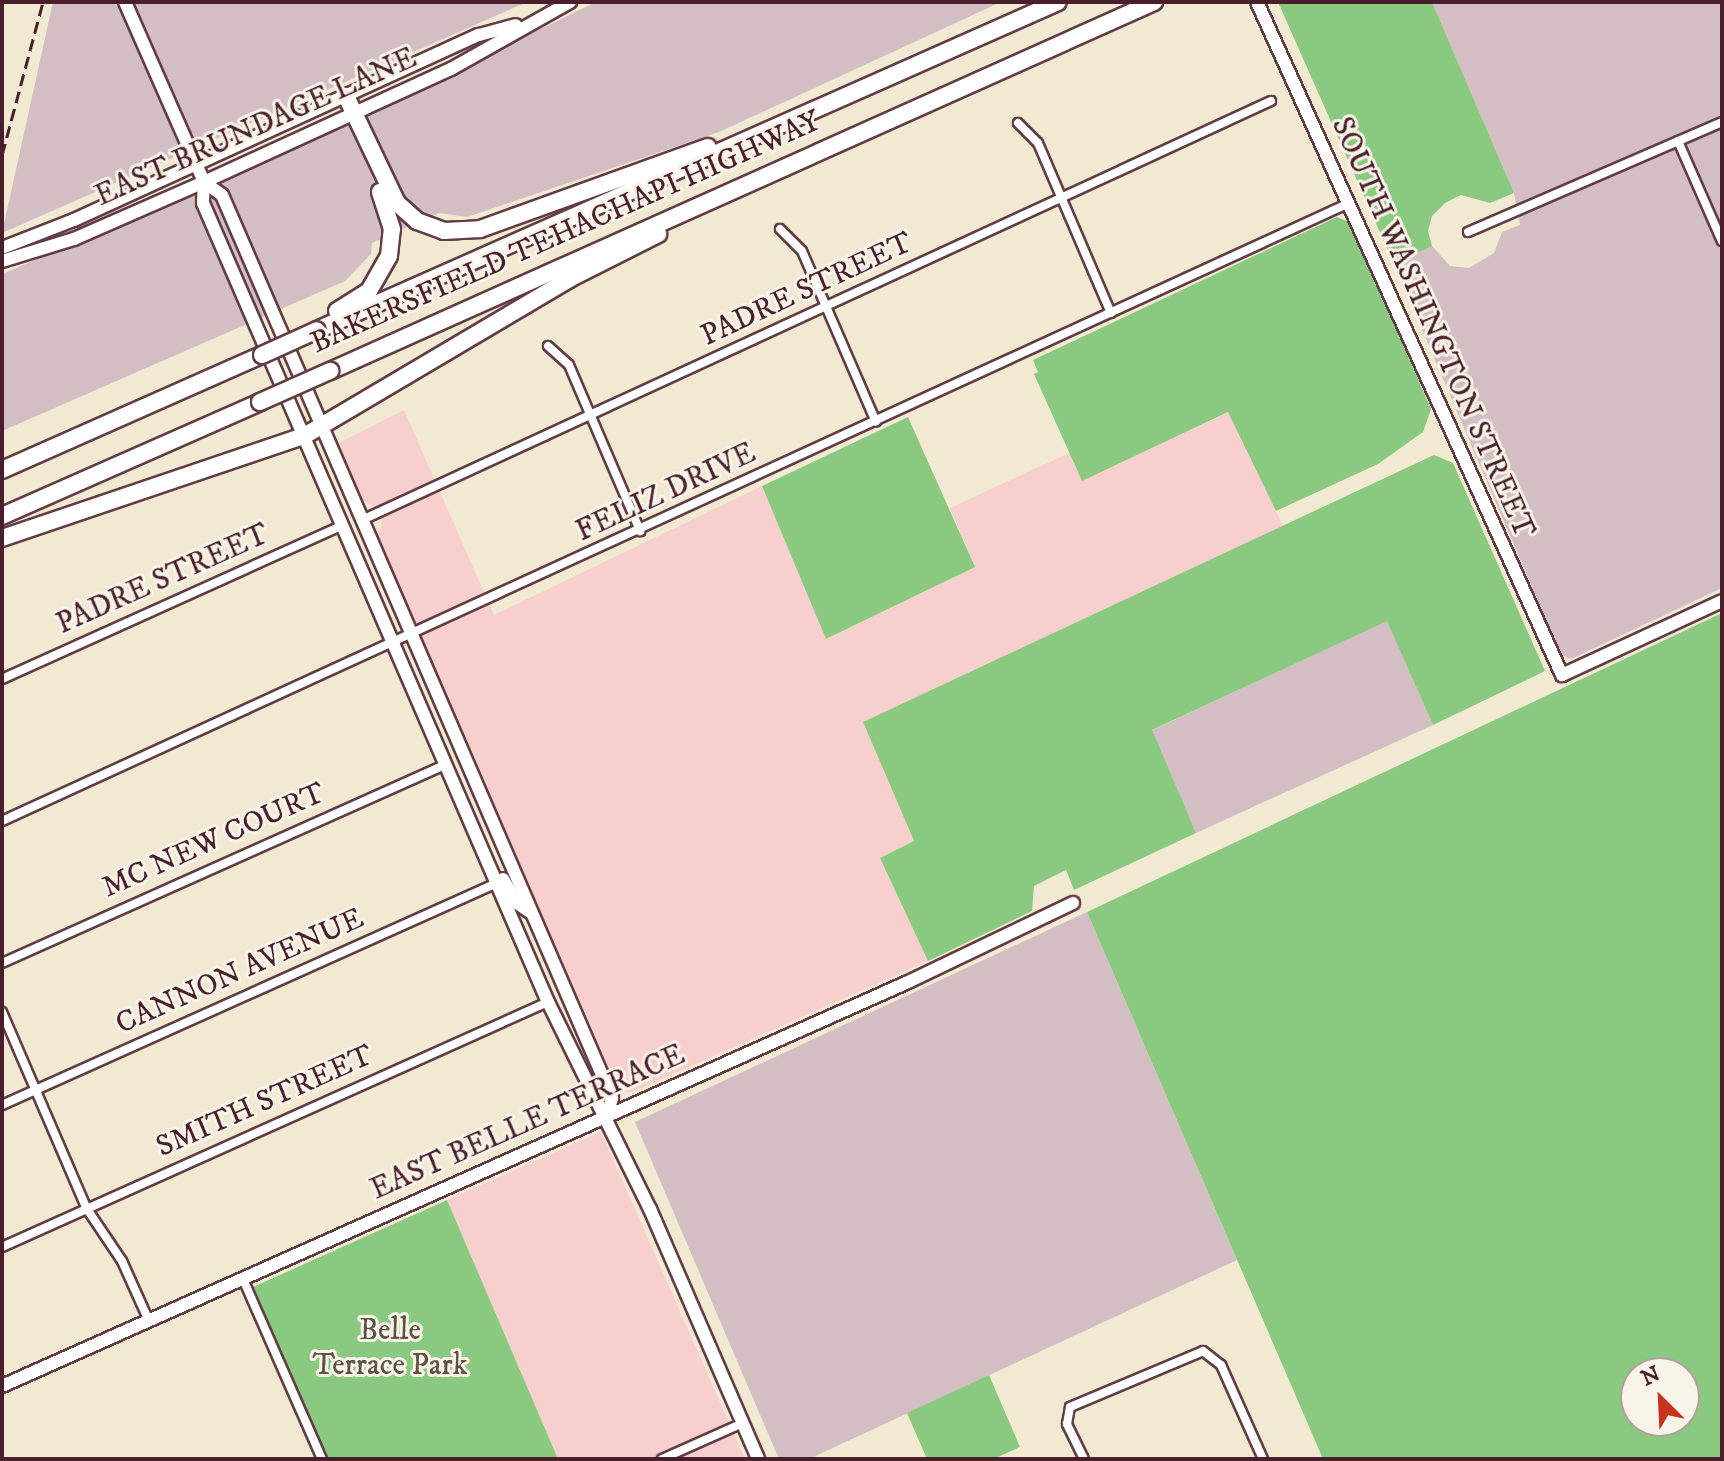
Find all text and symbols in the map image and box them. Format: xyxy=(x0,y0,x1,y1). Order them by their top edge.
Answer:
street label: EAST BRUNDAGE LANE xyxy=(90,41,422,215)
street label: BAKERSFIELD TEHACHAPI HIGHWAY xyxy=(305,104,827,362)
street label: SOUTH WASHINGTON STREET xyxy=(1323,112,1541,544)
street label: PADRE STREET xyxy=(696,225,918,355)
street label: FELIZ DRIVE xyxy=(571,436,761,550)
street label: PADRE STREET xyxy=(51,517,275,643)
street label: MC NEW COURT xyxy=(97,776,331,906)
street label: CANNON AVENUE xyxy=(110,901,370,1043)
street label: EAST BELLE TERRACE xyxy=(365,1037,691,1209)
street label: SMITH STREET xyxy=(151,1038,379,1166)
park label: Belle Terrace Park xyxy=(313,1313,467,1384)
north arrow xyxy=(1620,1357,1700,1437)
text: N xyxy=(1637,1360,1665,1392)

